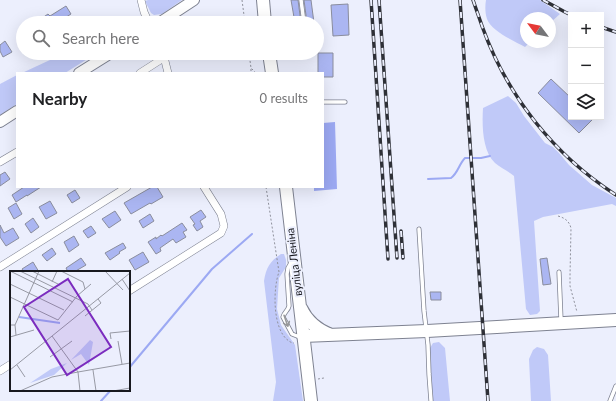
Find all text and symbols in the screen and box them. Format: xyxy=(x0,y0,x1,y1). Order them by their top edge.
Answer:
north arrow xyxy=(520,12,556,48)
map controls xyxy=(568,12,604,120)
button: + xyxy=(568,12,604,48)
search box xyxy=(16,16,324,60)
icon: search xyxy=(30,27,52,49)
text: Search here xyxy=(62,29,139,47)
button: − xyxy=(568,48,604,84)
button: layers xyxy=(568,84,604,120)
text: Nearby xyxy=(32,88,87,109)
text: 0 results xyxy=(260,90,308,106)
street label: вуліца Леніна xyxy=(283,227,304,297)
inset map xyxy=(10,271,130,391)
one-way arrow xyxy=(282,315,290,327)

